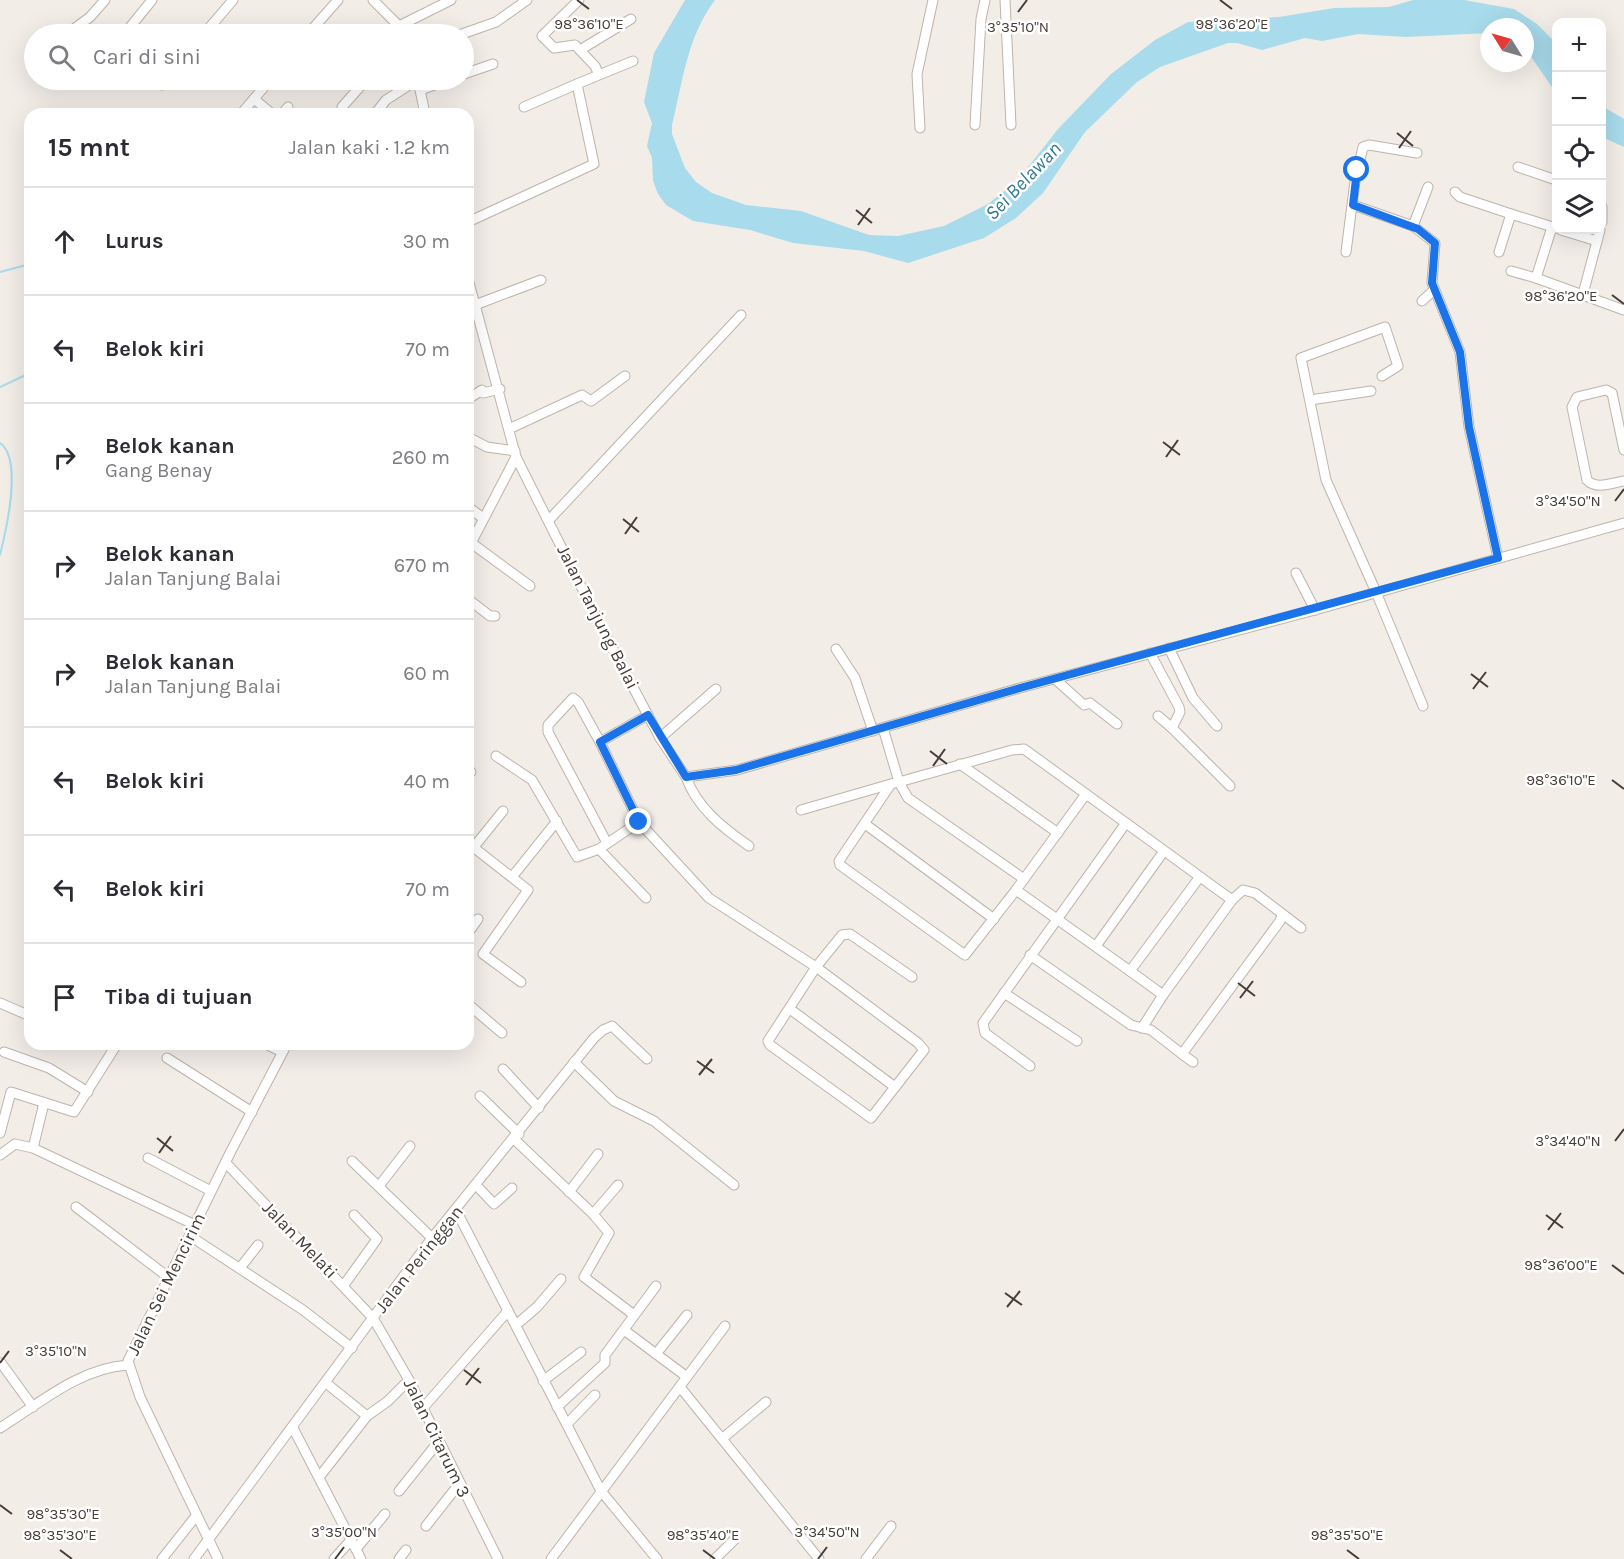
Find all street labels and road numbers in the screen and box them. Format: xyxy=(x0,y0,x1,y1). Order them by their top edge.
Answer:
street label: Jalan Tanjung Balai xyxy=(552,541,644,693)
street label: Jalan Melati xyxy=(258,1197,342,1283)
street label: Jalan Peringgan xyxy=(370,1201,468,1317)
street label: Jalan Sei Mencirim xyxy=(122,1209,210,1359)
street label: Jalan Citarum 3 xyxy=(399,1375,475,1501)

